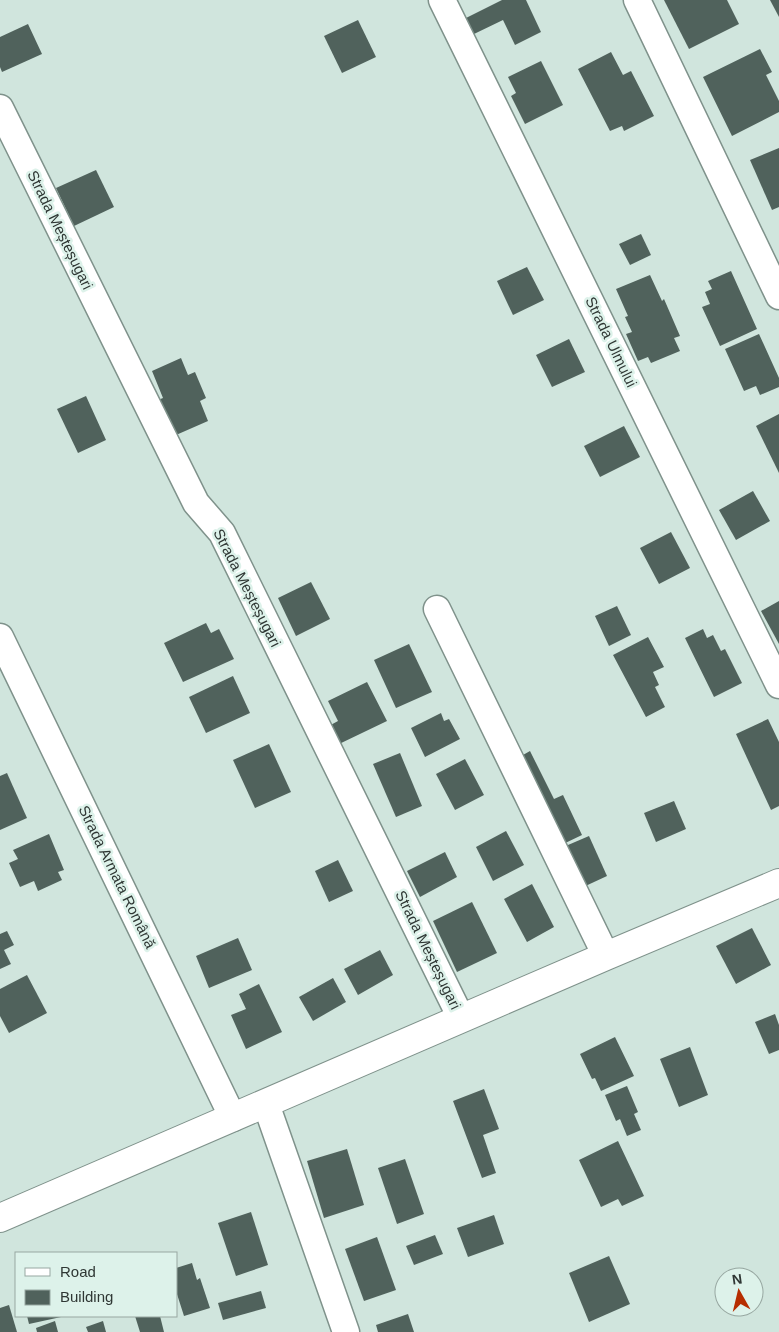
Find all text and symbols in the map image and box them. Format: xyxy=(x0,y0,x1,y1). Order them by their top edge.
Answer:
street label: Strada Meșteșugari xyxy=(24,168,97,292)
street label: Strada Ulmului xyxy=(582,294,641,390)
street label: Strada Meșteșugari xyxy=(210,526,285,650)
street label: Strada Armata Română xyxy=(75,803,160,952)
street label: Strada Meșteșugari xyxy=(392,888,465,1012)
legend xyxy=(15,1252,178,1317)
text: Road xyxy=(60,1263,96,1280)
north arrow xyxy=(714,1267,764,1317)
text: N xyxy=(731,1270,743,1288)
text: Building xyxy=(60,1288,113,1305)

